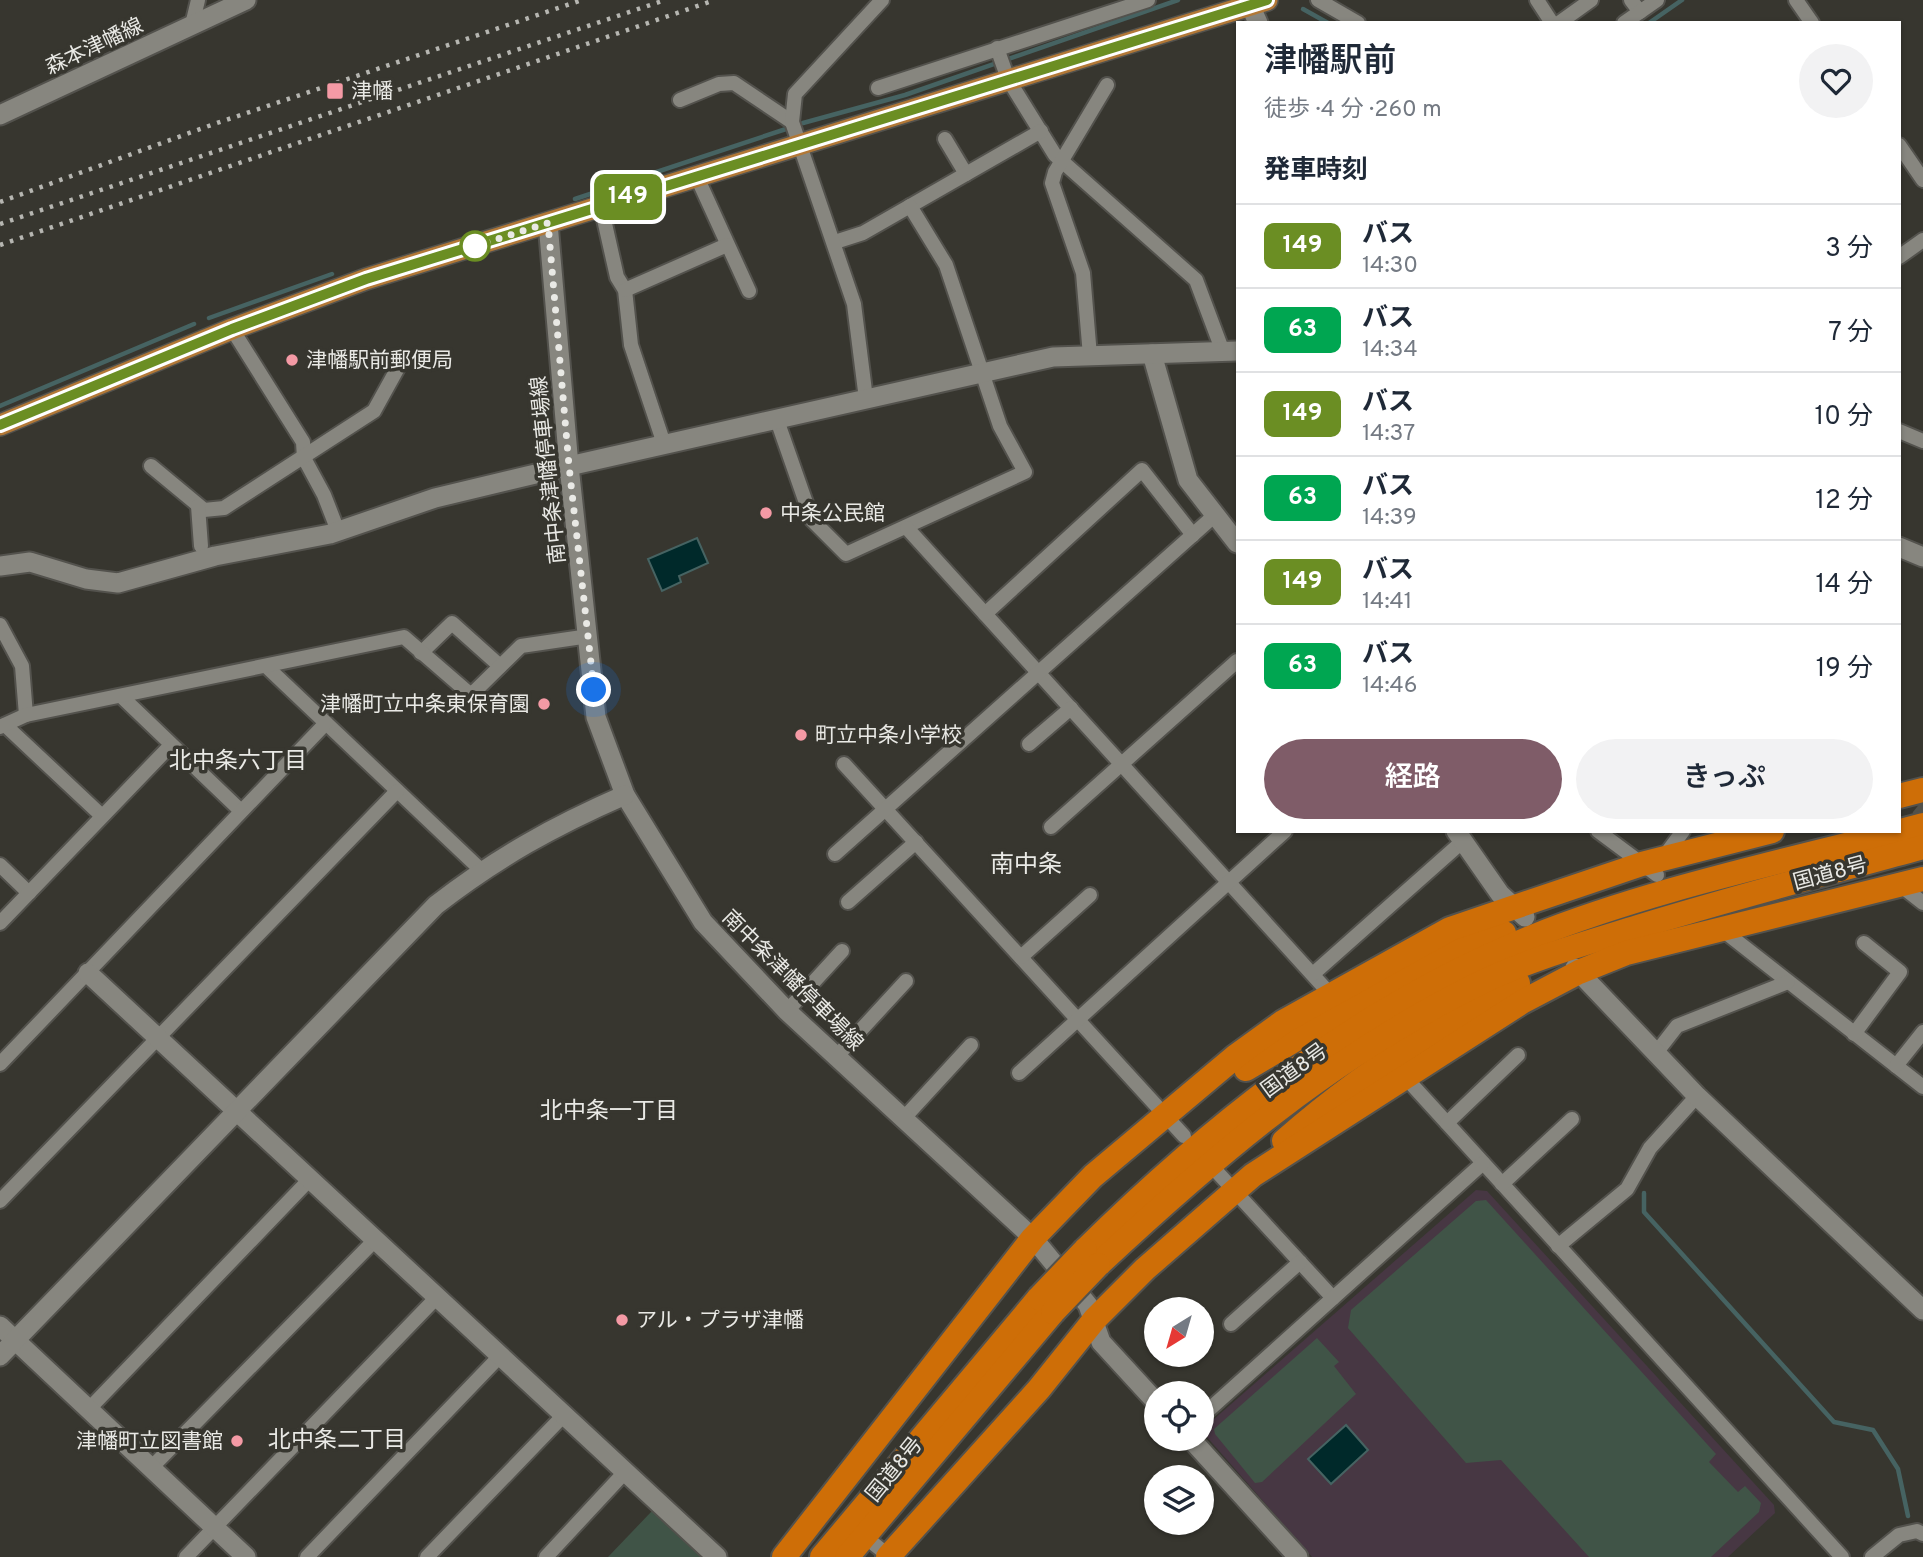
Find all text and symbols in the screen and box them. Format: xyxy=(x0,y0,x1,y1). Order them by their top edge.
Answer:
street label: 森本津幡線 xyxy=(41,13,148,82)
text: 津幡駅前 xyxy=(1264,42,1396,84)
button: heart xyxy=(1799,44,1873,118)
place label: 津幡 xyxy=(351,79,393,106)
marker: 津幡 xyxy=(325,81,345,101)
text: 徒歩 · 4 分 · 260 m xyxy=(1264,96,1442,125)
text: 発車時刻 xyxy=(1264,155,1368,188)
line badge: 149 xyxy=(588,174,668,220)
text: 149 xyxy=(608,182,648,212)
text: バス xyxy=(1362,219,1414,252)
unlabelled marker xyxy=(460,231,490,261)
text: 149 xyxy=(1283,231,1322,261)
text: 3 分 xyxy=(1825,233,1873,266)
text: 14:30 xyxy=(1362,252,1418,281)
text: バス xyxy=(1362,303,1414,336)
text: 63 xyxy=(1288,315,1317,345)
text: 7 分 xyxy=(1828,317,1873,350)
text: 14:34 xyxy=(1362,336,1418,365)
place label: 津幡駅前郵便局 xyxy=(306,348,453,375)
marker: 津幡駅前郵便局 xyxy=(284,352,300,368)
street label: 南中条津幡停車場線 xyxy=(526,374,573,565)
text: バス xyxy=(1362,387,1414,420)
text: 149 xyxy=(1283,399,1322,429)
text: 10 分 xyxy=(1814,401,1873,434)
text: 14:37 xyxy=(1362,420,1415,449)
text: バス xyxy=(1362,471,1414,504)
text: 63 xyxy=(1288,483,1317,513)
text: 12 分 xyxy=(1815,485,1873,518)
place label: 中条公民館 xyxy=(780,501,885,528)
text: 14:39 xyxy=(1362,504,1417,533)
marker: 中条公民館 xyxy=(758,505,774,521)
text: バス xyxy=(1362,555,1414,588)
text: 149 xyxy=(1283,567,1322,597)
text: 14 分 xyxy=(1816,569,1873,602)
text: 14:41 xyxy=(1362,588,1412,617)
text: バス xyxy=(1362,639,1414,672)
text: 63 xyxy=(1288,651,1317,681)
text: 19 分 xyxy=(1816,653,1873,686)
your location xyxy=(576,672,611,707)
text: 14:46 xyxy=(1362,672,1418,701)
place label: 津幡町立中条東保育園 xyxy=(320,692,530,719)
marker: 津幡町立中条東保育園 xyxy=(536,696,552,712)
place label: 町立中条小学校 xyxy=(815,723,962,750)
marker: 町立中条小学校 xyxy=(793,727,809,743)
button: 経路 xyxy=(1264,739,1562,819)
button: きっぷ xyxy=(1576,739,1873,819)
district label: 北中条六丁目 xyxy=(169,748,307,777)
district label: 南中条 xyxy=(990,851,1062,881)
street label: 国道8号 xyxy=(1790,852,1871,897)
street label: 南中条津幡停車場線 xyxy=(716,905,868,1057)
street label: 国道8号 xyxy=(1256,1038,1333,1104)
district label: 北中条一丁目 xyxy=(540,1098,678,1127)
north arrow xyxy=(1144,1297,1214,1367)
map controls xyxy=(1144,1297,1214,1535)
place label: アル・プラザ津幡 xyxy=(636,1308,804,1335)
marker: アル・プラザ津幡 xyxy=(614,1312,630,1328)
button: locate xyxy=(1144,1381,1214,1451)
district label: 北中条二丁目 xyxy=(268,1427,406,1456)
place label: 津幡町立図書館 xyxy=(76,1429,223,1456)
street label: 国道8号 xyxy=(861,1432,930,1508)
marker: 津幡町立図書館 xyxy=(229,1433,245,1449)
button: layers xyxy=(1144,1465,1214,1535)

